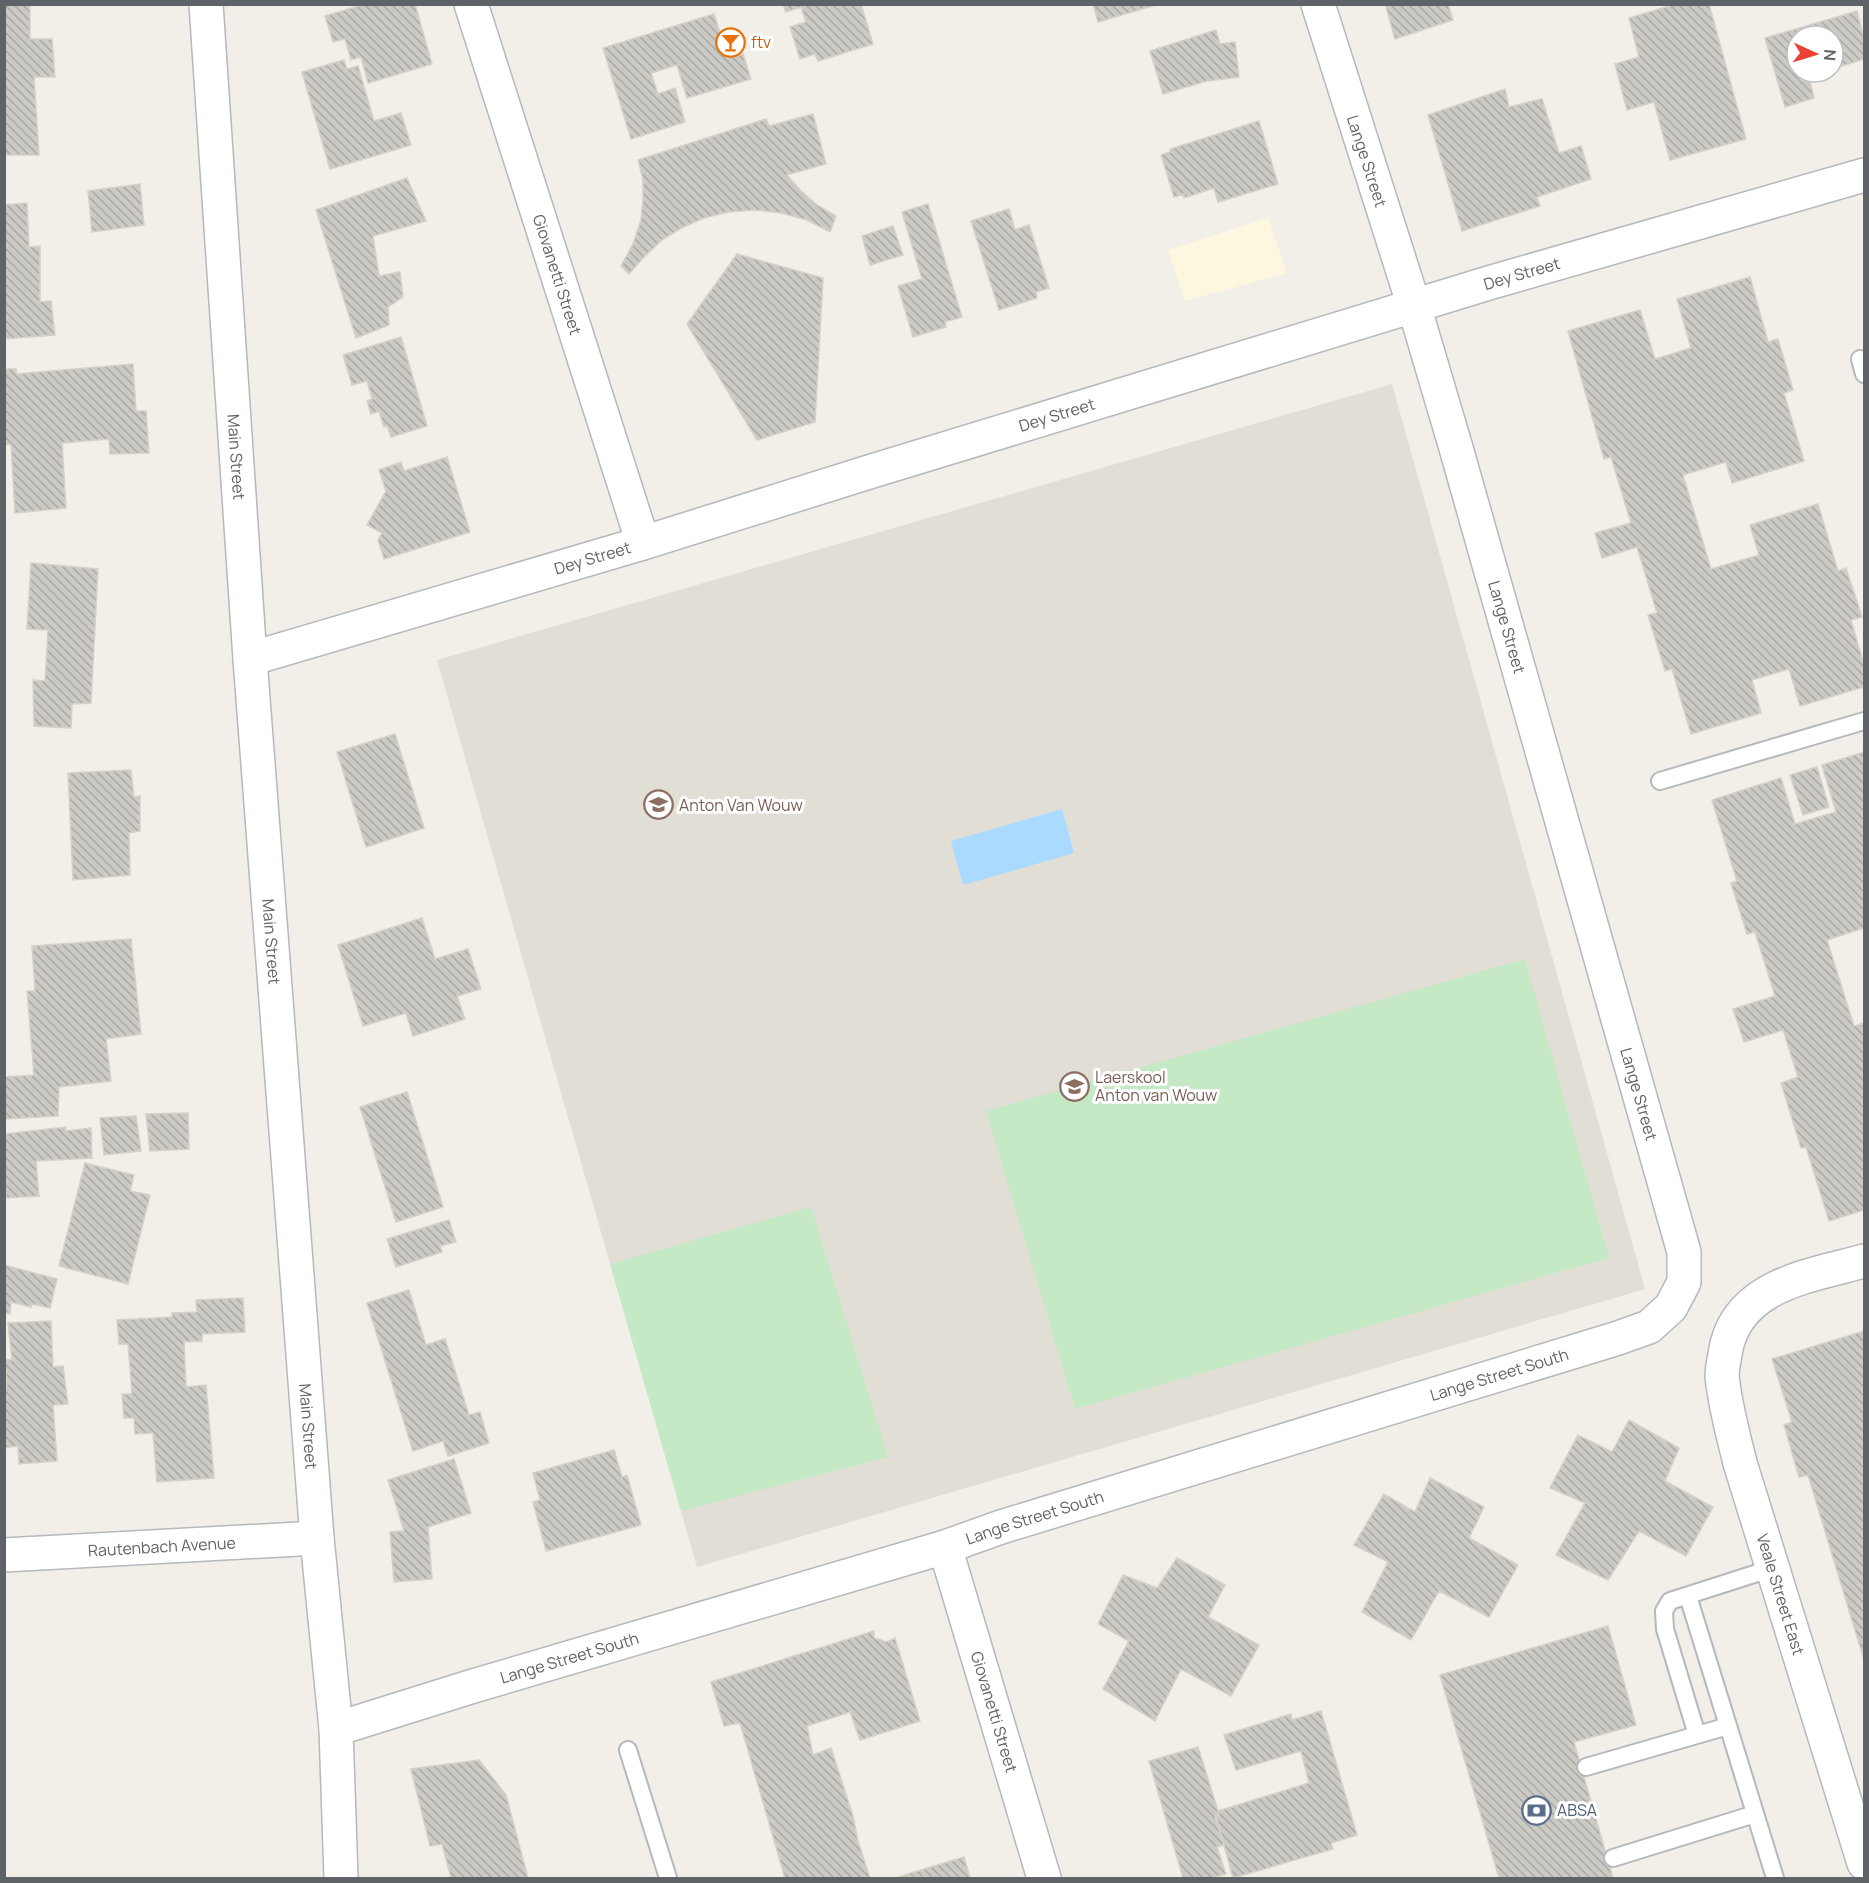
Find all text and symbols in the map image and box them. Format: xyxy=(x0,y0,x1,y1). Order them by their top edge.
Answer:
north arrow xyxy=(1785,24,1845,84)
bar icon: ftv xyxy=(714,26,746,58)
place label: ftv xyxy=(751,31,771,53)
text: N xyxy=(1819,49,1841,62)
street label: Lange Street xyxy=(1342,112,1392,210)
street label: Giovanetti Street xyxy=(528,211,587,338)
street label: Dey Street xyxy=(1481,252,1563,295)
street label: Dey Street xyxy=(1016,393,1098,437)
street label: Main Street xyxy=(223,413,250,501)
street label: Dey Street xyxy=(552,536,633,580)
street label: Lange Street xyxy=(1483,578,1531,676)
school or university icon: Anton Van Wouw xyxy=(642,789,674,821)
place label: Anton Van Wouw xyxy=(679,794,803,816)
street label: Main Street xyxy=(257,898,286,985)
street label: Lange Street xyxy=(1615,1045,1663,1143)
place label: Laerskool Anton van Wouw xyxy=(1095,1066,1217,1106)
school or university icon: Laerskool Anton van Wouw xyxy=(1058,1070,1090,1102)
street label: Lange Street South xyxy=(1427,1343,1571,1406)
street label: Main Street xyxy=(294,1383,323,1470)
street label: Lange Street South xyxy=(963,1485,1106,1550)
street label: Rautenbach Avenue xyxy=(87,1531,236,1561)
street label: Veale Street East xyxy=(1752,1531,1810,1658)
street label: Lange Street South xyxy=(497,1627,641,1689)
street label: Giovanetti Street xyxy=(966,1649,1023,1775)
bank icon: ABSA xyxy=(1520,1794,1552,1826)
place label: ABSA xyxy=(1557,1799,1597,1821)

